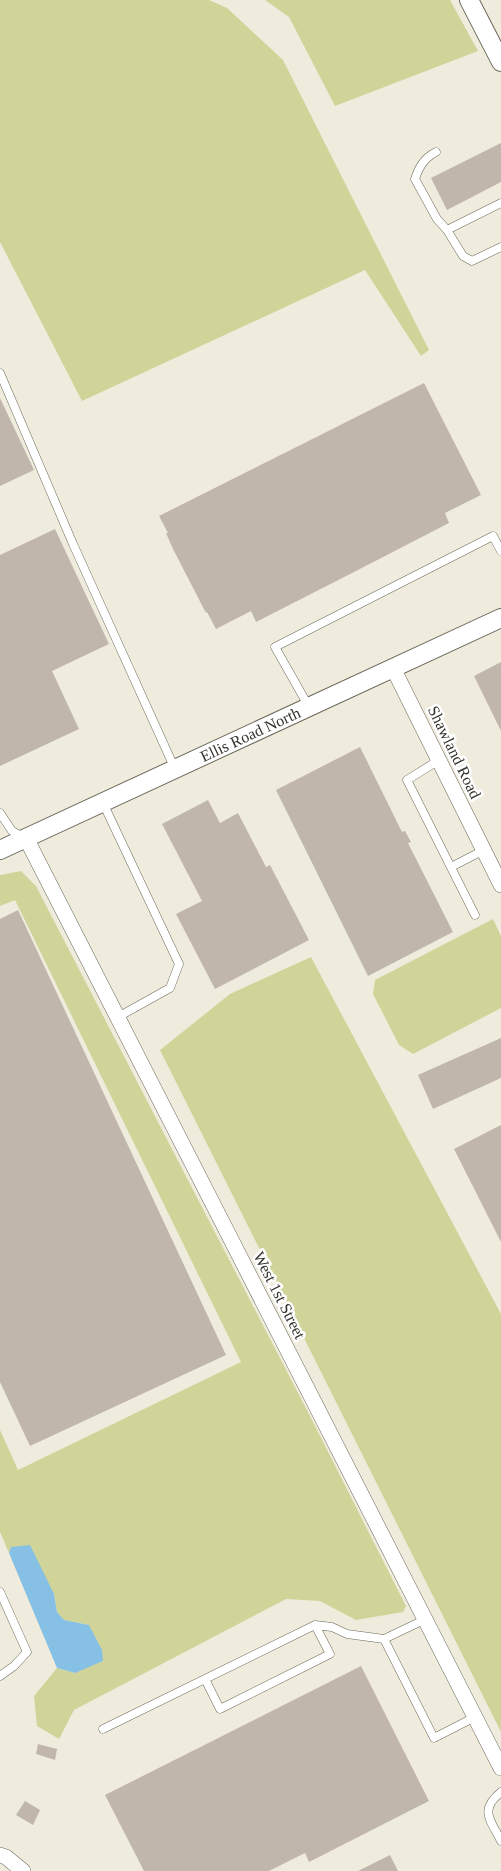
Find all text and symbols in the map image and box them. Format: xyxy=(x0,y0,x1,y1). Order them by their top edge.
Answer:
street label: Shawland Road xyxy=(425,703,484,801)
street label: Ellis Road North xyxy=(197,704,303,765)
street label: West 1st Street xyxy=(250,1249,309,1342)

